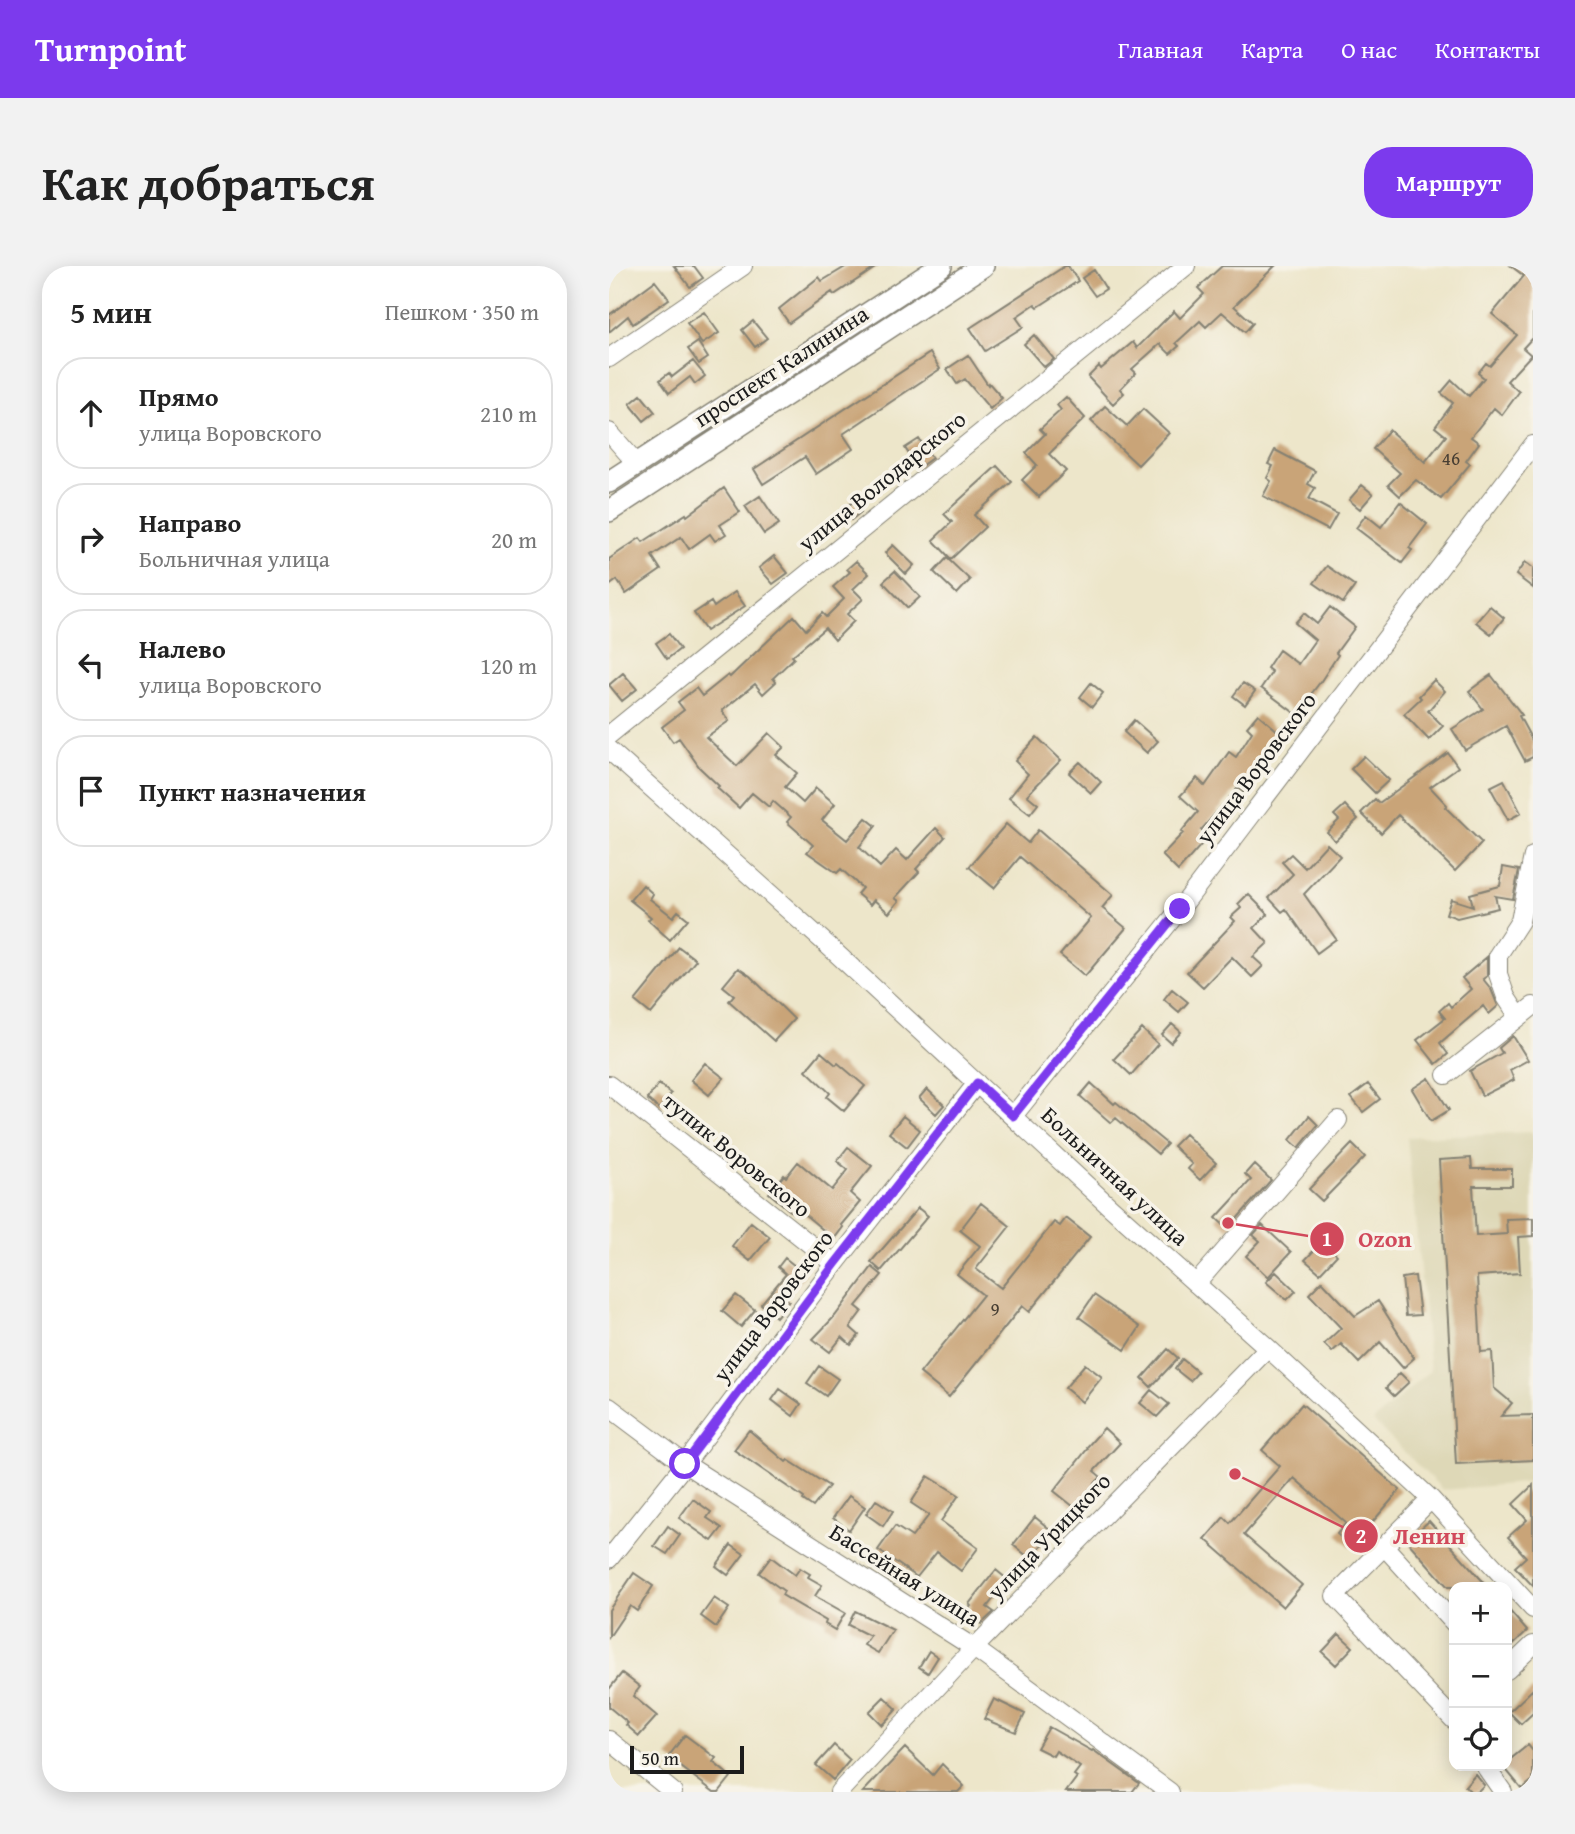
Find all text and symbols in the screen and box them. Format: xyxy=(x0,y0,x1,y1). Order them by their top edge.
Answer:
text: Turnpoint xyxy=(35,25,187,73)
text: Главная xyxy=(1118,32,1203,67)
text: Карта xyxy=(1241,32,1303,67)
text: О нас xyxy=(1341,32,1397,67)
text: Контакты xyxy=(1435,32,1540,67)
text: Как добраться xyxy=(42,146,375,218)
button: Маршрут xyxy=(1364,147,1533,218)
text: 5 мин xyxy=(70,290,152,334)
text: Пешком · 350 m xyxy=(385,295,539,328)
street label: проспект Калинина xyxy=(687,297,874,434)
text: Прямо xyxy=(139,377,219,416)
icon: ahead xyxy=(72,394,110,432)
text: 210 m xyxy=(480,397,537,430)
street label: улица Володарского xyxy=(790,402,973,559)
text: улица Воровского xyxy=(139,416,322,449)
house number: 46 xyxy=(1442,444,1460,472)
text: Направо xyxy=(139,503,241,542)
icon: right xyxy=(72,520,110,558)
text: 20 m xyxy=(491,523,537,556)
text: Больничная улица xyxy=(139,542,330,575)
text: Налево xyxy=(139,629,226,668)
icon: left xyxy=(72,646,110,684)
text: 120 m xyxy=(480,649,537,682)
text: улица Воровского xyxy=(139,668,322,701)
street label: улица Воровского xyxy=(1187,685,1324,851)
icon: arrive xyxy=(72,772,110,810)
text: Пункт назначения xyxy=(139,772,366,811)
route end xyxy=(1164,893,1195,924)
street label: тупик Воровского xyxy=(656,1084,818,1225)
street label: Больничная улица xyxy=(1034,1099,1196,1253)
callout: Ozon xyxy=(1309,1216,1426,1261)
text: Ozon xyxy=(1358,1221,1412,1256)
street label: улица Воровского xyxy=(704,1223,841,1389)
text: 1 xyxy=(1322,1223,1332,1254)
house number: 9 xyxy=(990,1295,1000,1323)
route start xyxy=(669,1448,700,1479)
street label: улица Урицкого xyxy=(979,1465,1118,1607)
callout: Ленин xyxy=(1344,1513,1479,1558)
street label: Бассейная улица xyxy=(824,1515,987,1634)
text: Ленин xyxy=(1393,1518,1465,1553)
text: 2 xyxy=(1356,1520,1366,1551)
map controls xyxy=(1449,1582,1512,1771)
button: + xyxy=(1449,1582,1512,1645)
button: − xyxy=(1449,1645,1512,1708)
button: locate xyxy=(1449,1708,1512,1771)
scale bar xyxy=(630,1743,744,1775)
text: 50 m xyxy=(641,1744,679,1772)

